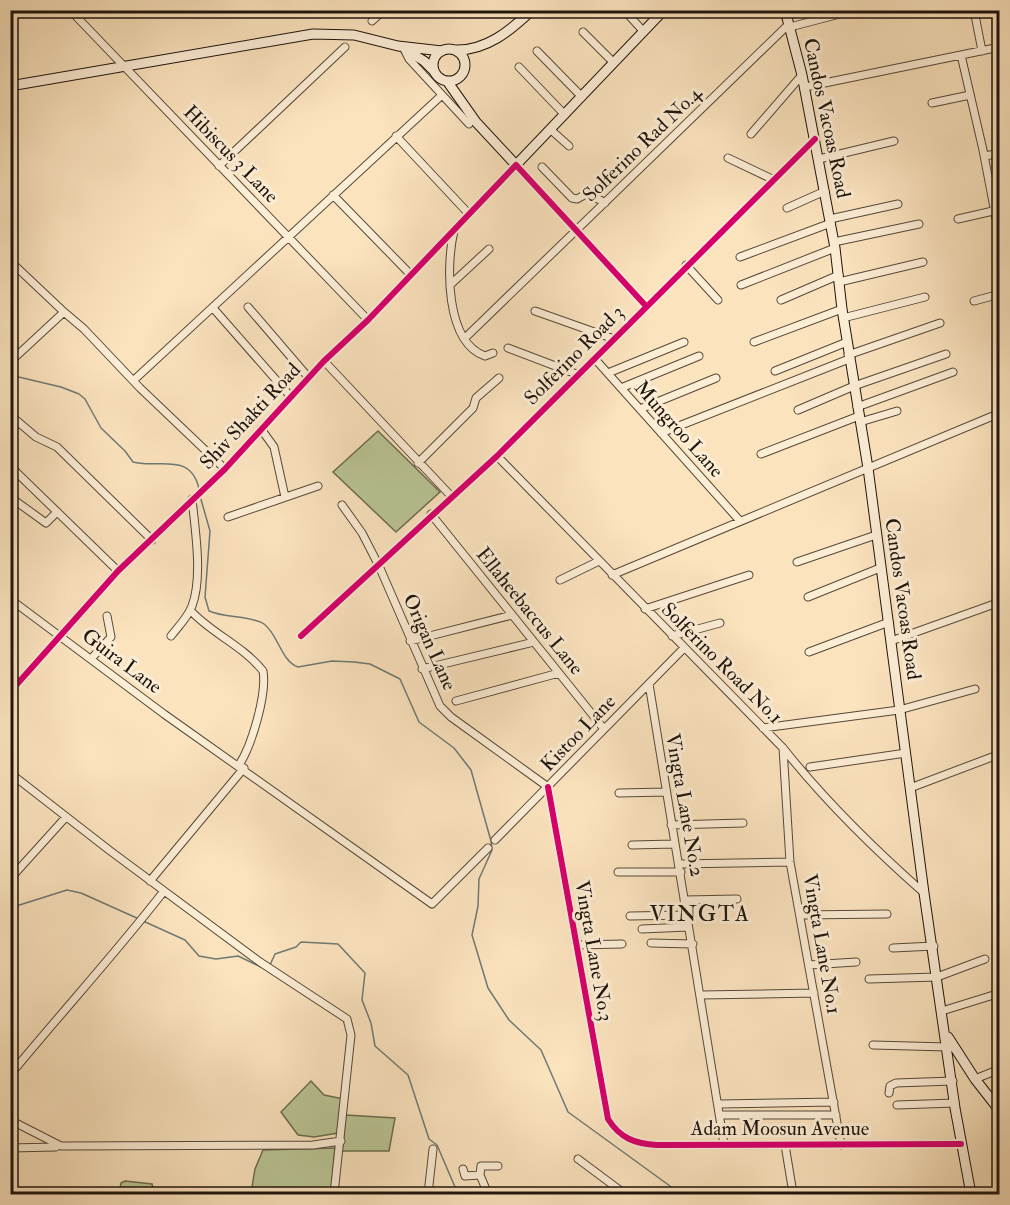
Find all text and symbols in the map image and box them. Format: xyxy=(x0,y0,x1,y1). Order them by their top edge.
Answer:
street label: Candos Vacoas Road xyxy=(798,36,856,200)
street label: Solferino Rad No.4 xyxy=(577,80,708,207)
street label: Hibiscus 3 Lane xyxy=(178,100,284,208)
street label: Solferino Road 3 xyxy=(519,300,629,410)
street label: Shiv Shakti Road xyxy=(194,357,306,475)
street label: Mungroo Lane xyxy=(629,375,729,483)
street label: Candos Vacoas Road xyxy=(879,517,927,682)
street label: Ellaheebaccus Lane xyxy=(471,542,589,680)
street label: Origan Lane xyxy=(398,590,462,694)
street label: Solferino Road No.1 xyxy=(656,597,788,729)
street label: Guira Lane xyxy=(77,623,167,699)
street label: Kistoo Lane xyxy=(535,689,621,777)
street label: Vingta Lane No.2 xyxy=(660,731,710,879)
street label: Vingta Lane No.1 xyxy=(797,872,847,1016)
street label: Vingta Lane No.3 xyxy=(569,879,619,1023)
district label: VINGTA xyxy=(650,900,750,928)
street label: Adam Moosun Avenue xyxy=(690,1116,869,1141)

